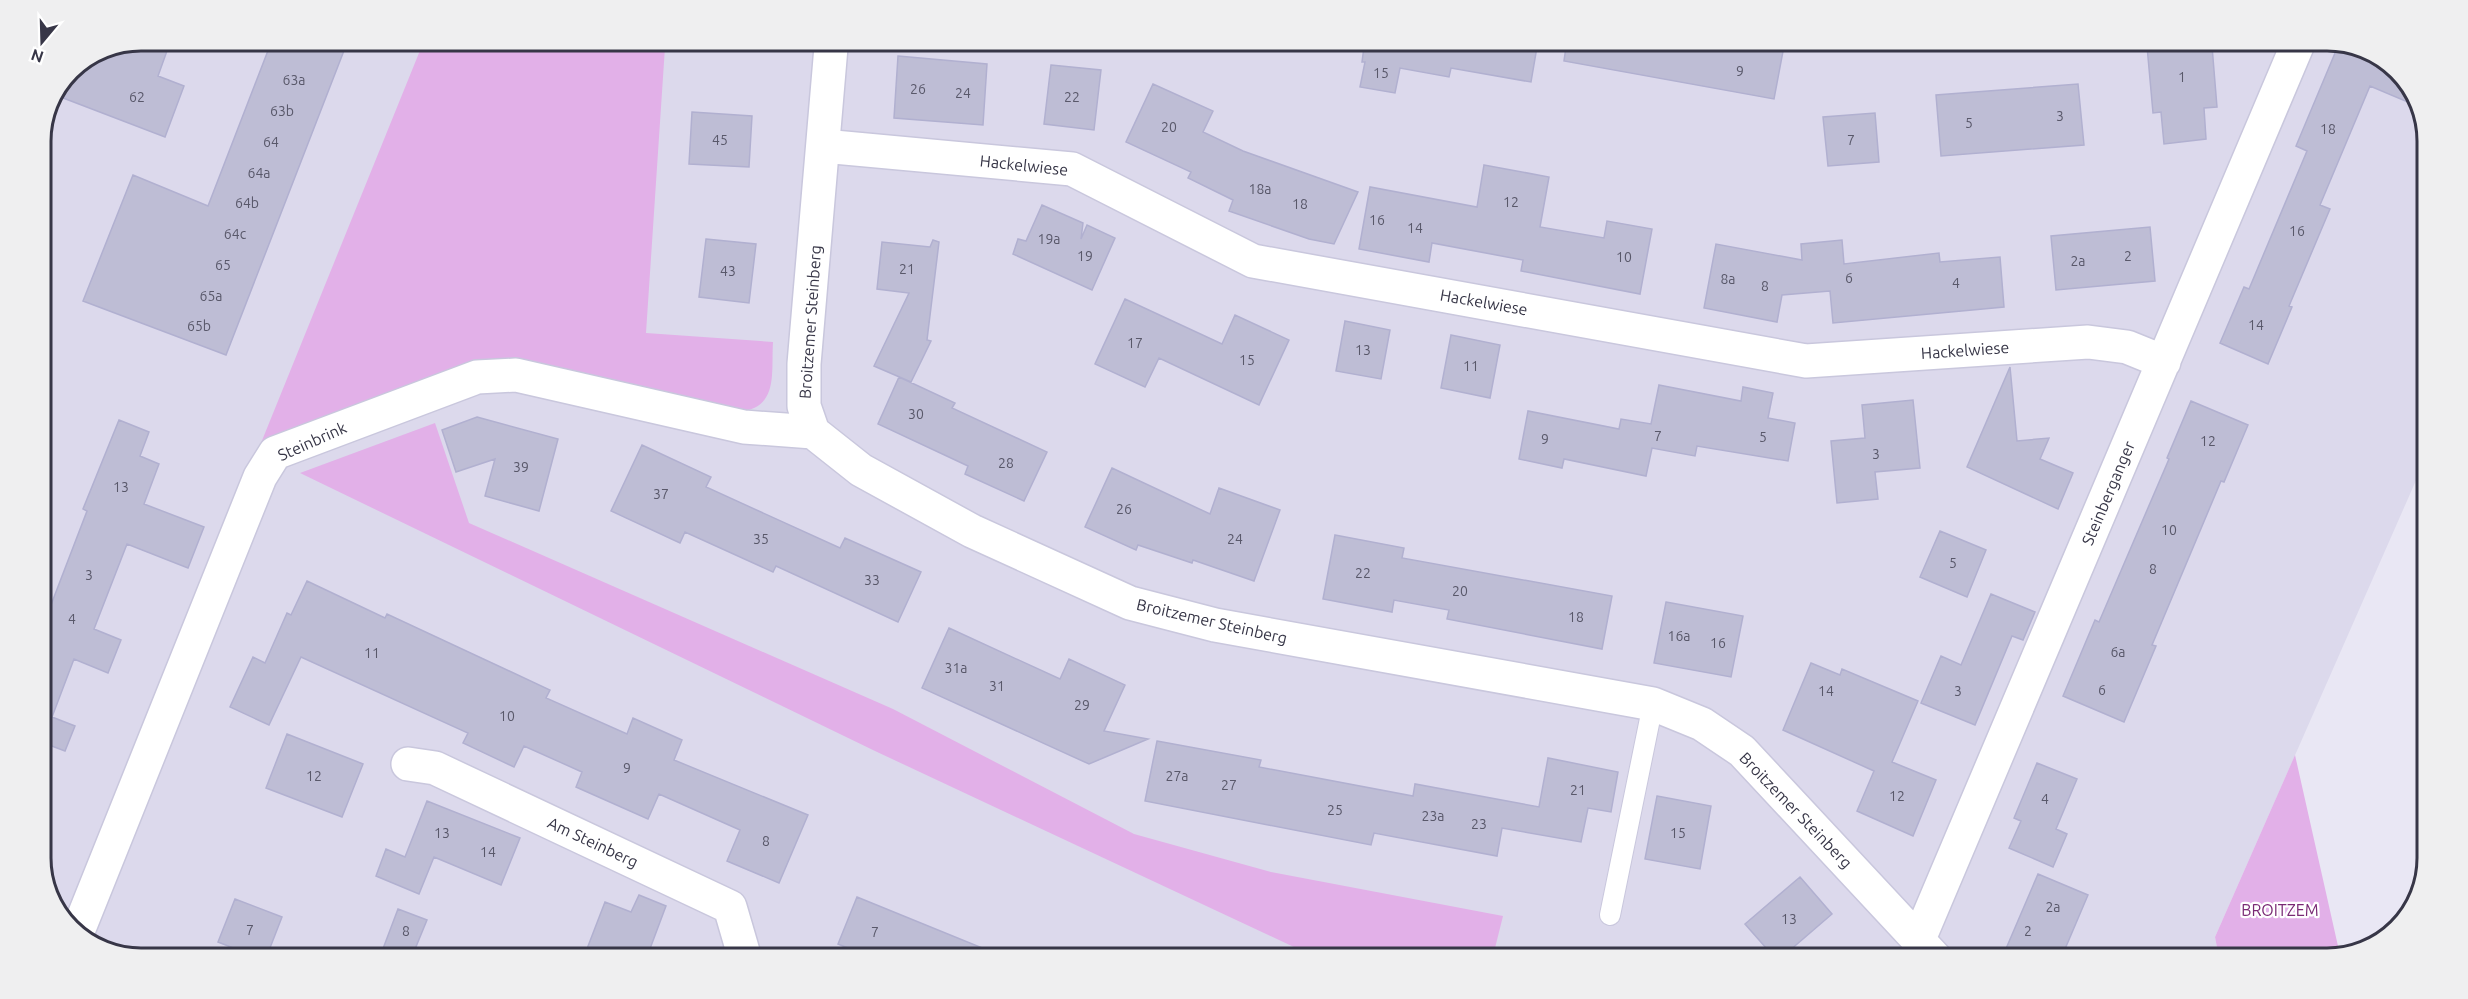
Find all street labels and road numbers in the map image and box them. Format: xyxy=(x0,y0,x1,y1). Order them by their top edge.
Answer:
street label: Hackelwiese xyxy=(979,151,1069,179)
street label: Broitzemer Steinberg xyxy=(796,245,824,399)
street label: Hackelwiese xyxy=(1439,285,1529,319)
street label: Hackelwiese xyxy=(1920,338,2010,362)
street label: Steinbrink xyxy=(275,418,349,464)
street label: Steinberganger xyxy=(2078,438,2138,548)
street label: Broitzemer Steinberg xyxy=(1135,595,1289,647)
street label: Broitzemer Steinberg xyxy=(1736,748,1856,872)
street label: Am Steinberg xyxy=(545,813,641,871)

